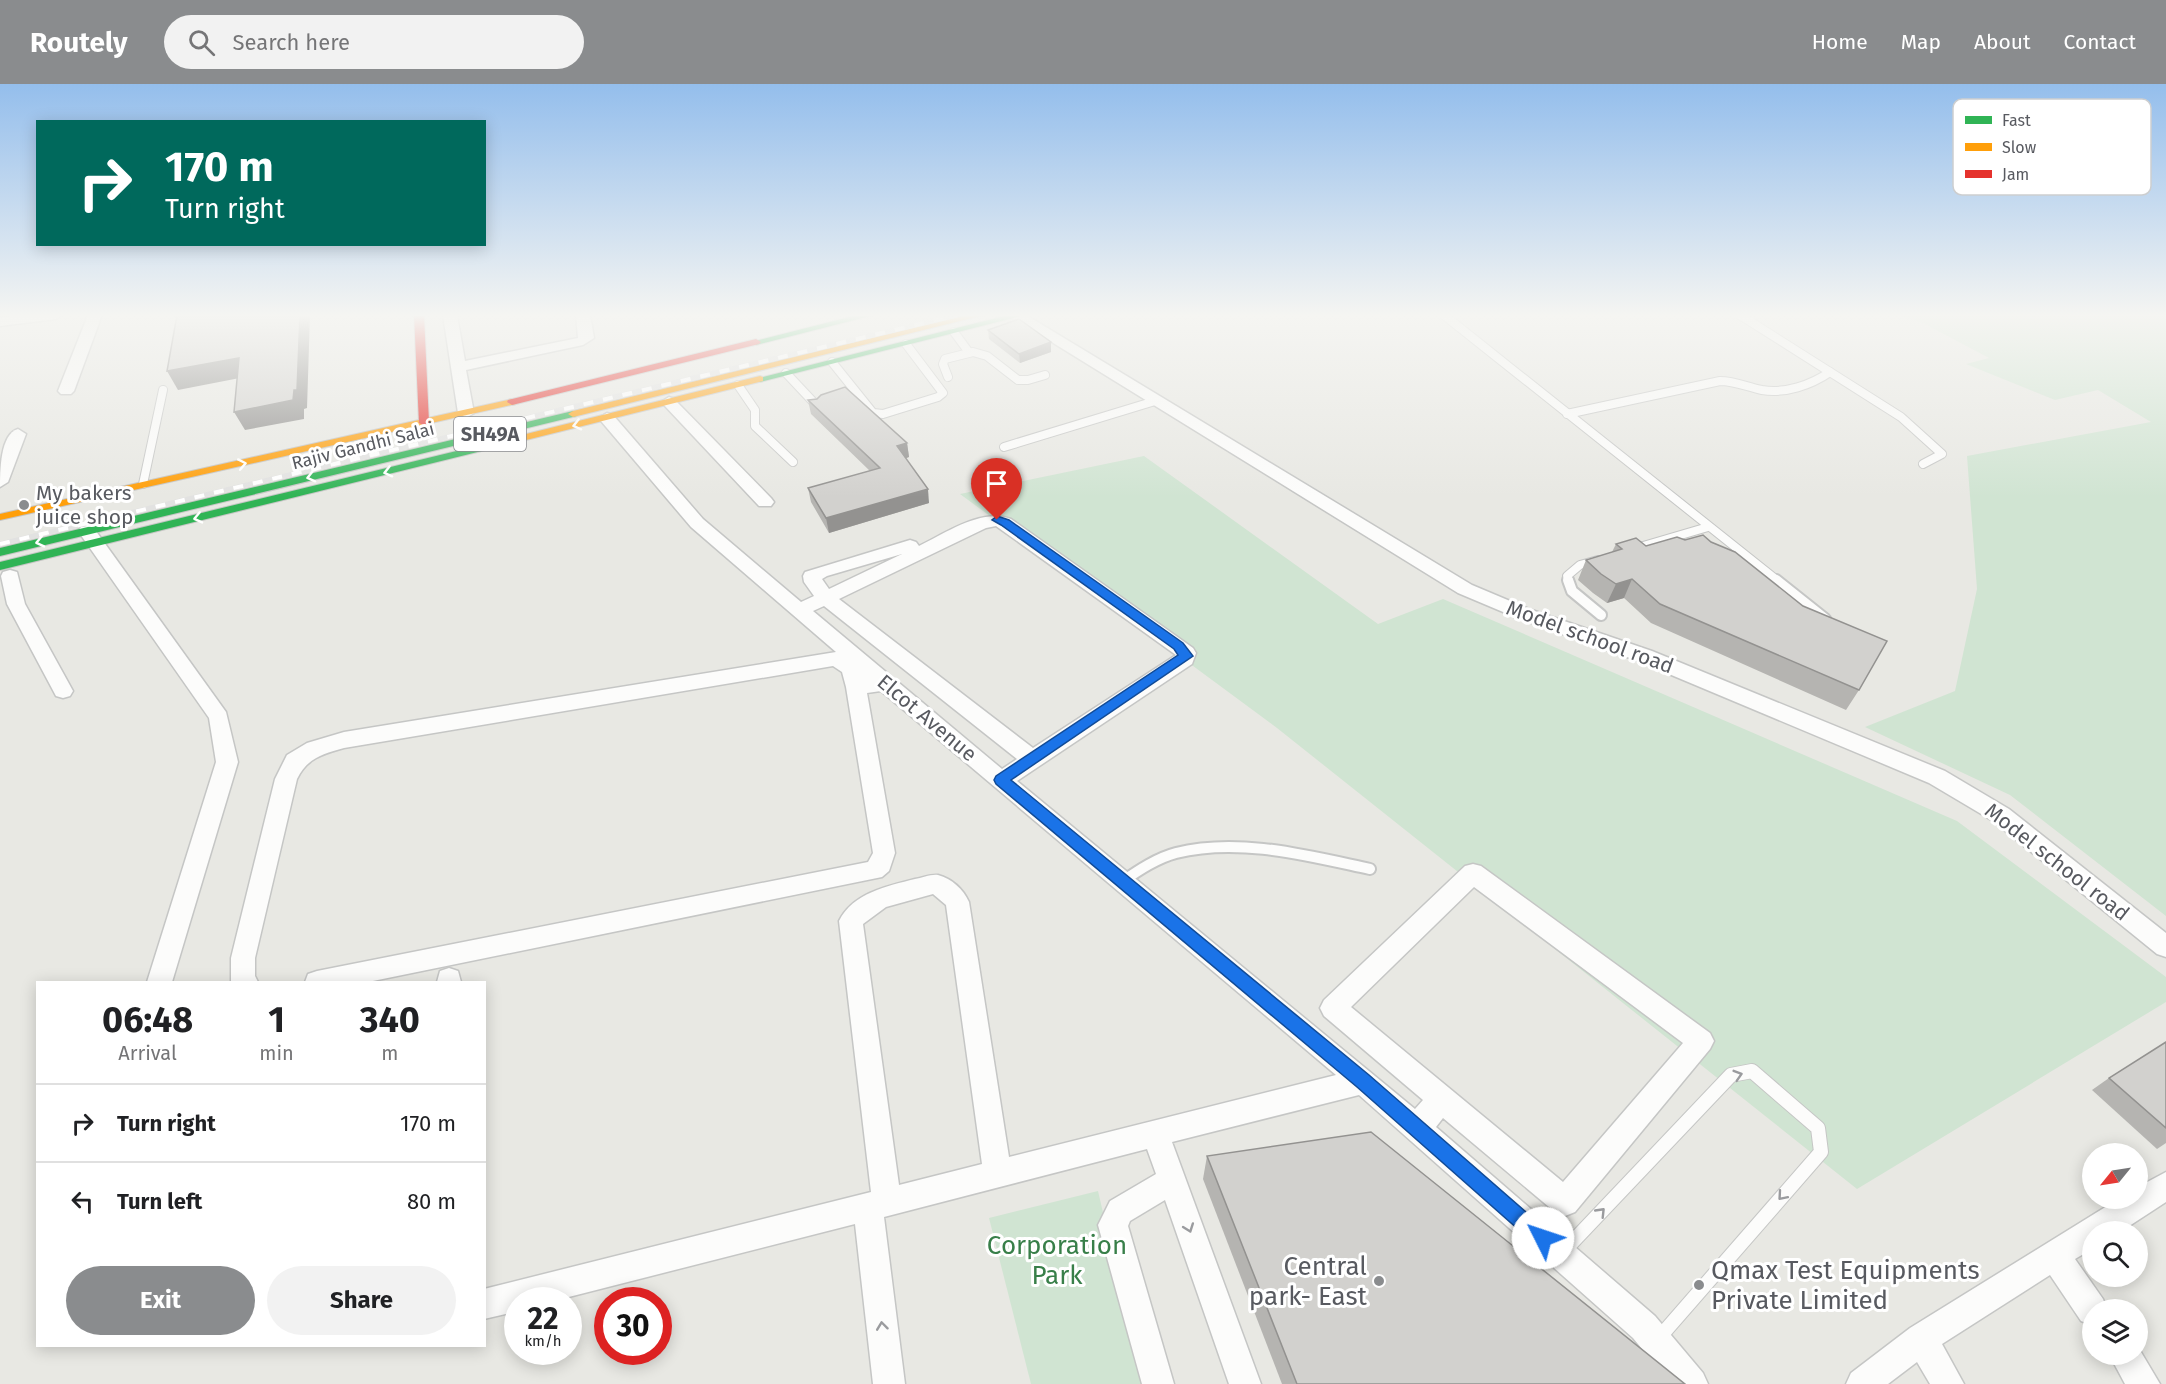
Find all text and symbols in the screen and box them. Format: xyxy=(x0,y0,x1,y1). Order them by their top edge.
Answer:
search box xyxy=(164,15,584,69)
text: Routely xyxy=(30,26,128,59)
icon: search xyxy=(185,26,218,59)
text: Search here xyxy=(233,29,350,56)
text: Home xyxy=(1812,29,1868,55)
text: Map xyxy=(1901,29,1941,55)
text: About xyxy=(1974,29,2031,55)
text: Contact xyxy=(2064,29,2136,55)
legend xyxy=(1953,99,2151,195)
text: Fast xyxy=(2002,111,2031,130)
text: Slow xyxy=(2002,138,2037,157)
text: 170 m xyxy=(165,142,274,192)
icon: right xyxy=(66,144,144,222)
text: Jam xyxy=(2002,165,2029,184)
text: Turn right xyxy=(165,193,285,225)
road number: SH49A xyxy=(454,417,526,451)
street label: Rajiv Gandhi Salai xyxy=(289,418,437,474)
one-way arrow xyxy=(572,418,582,431)
one-way arrow xyxy=(237,458,246,470)
pin xyxy=(971,458,1022,520)
one-way arrow xyxy=(383,465,393,478)
icon: arrive xyxy=(980,467,1013,500)
one-way arrow xyxy=(306,470,316,483)
place label: My bakers juice shop xyxy=(35,480,134,530)
marker: My bakers juice shop xyxy=(17,498,31,512)
one-way arrow xyxy=(193,510,203,523)
one-way arrow xyxy=(35,535,45,548)
street label: Model school road xyxy=(1503,595,1677,679)
street label: Elcot Avenue xyxy=(872,669,982,767)
street label: Model school road xyxy=(1980,798,2134,926)
text: 06:48 xyxy=(102,998,193,1042)
text: 1 xyxy=(268,998,285,1042)
text: 340 xyxy=(360,998,420,1042)
text: Arrival xyxy=(118,1041,177,1065)
text: min xyxy=(259,1041,294,1065)
text: m xyxy=(381,1041,398,1065)
one-way arrow xyxy=(1732,1070,1743,1082)
icon: right xyxy=(66,1107,99,1140)
text: Turn right xyxy=(117,1110,216,1137)
text: 170 m xyxy=(400,1110,456,1137)
north arrow xyxy=(2082,1143,2148,1209)
map controls xyxy=(2082,1143,2148,1365)
icon: left xyxy=(66,1185,99,1218)
text: Turn left xyxy=(117,1188,202,1215)
text: 80 m xyxy=(407,1188,456,1215)
one-way arrow xyxy=(1778,1189,1789,1200)
position arrow xyxy=(1511,1206,1575,1270)
one-way arrow xyxy=(1594,1208,1605,1218)
button: search xyxy=(2082,1221,2148,1287)
one-way arrow xyxy=(1181,1222,1194,1233)
park label: Corporation Park xyxy=(987,1230,1127,1291)
place label: Central park- East xyxy=(1249,1251,1368,1312)
place label: Qmax Test Equipments Private Limited xyxy=(1711,1255,1980,1316)
button: Exit xyxy=(66,1266,255,1335)
button: Share xyxy=(267,1266,456,1335)
marker: Central park- East xyxy=(1372,1274,1386,1288)
marker: Qmax Test Equipments Private Limited xyxy=(1692,1278,1706,1292)
speed limit sign: 30 xyxy=(594,1287,672,1365)
button: layers xyxy=(2082,1299,2148,1365)
text: 22 xyxy=(527,1301,559,1337)
one-way arrow xyxy=(876,1321,889,1330)
text: km/h xyxy=(524,1332,562,1350)

